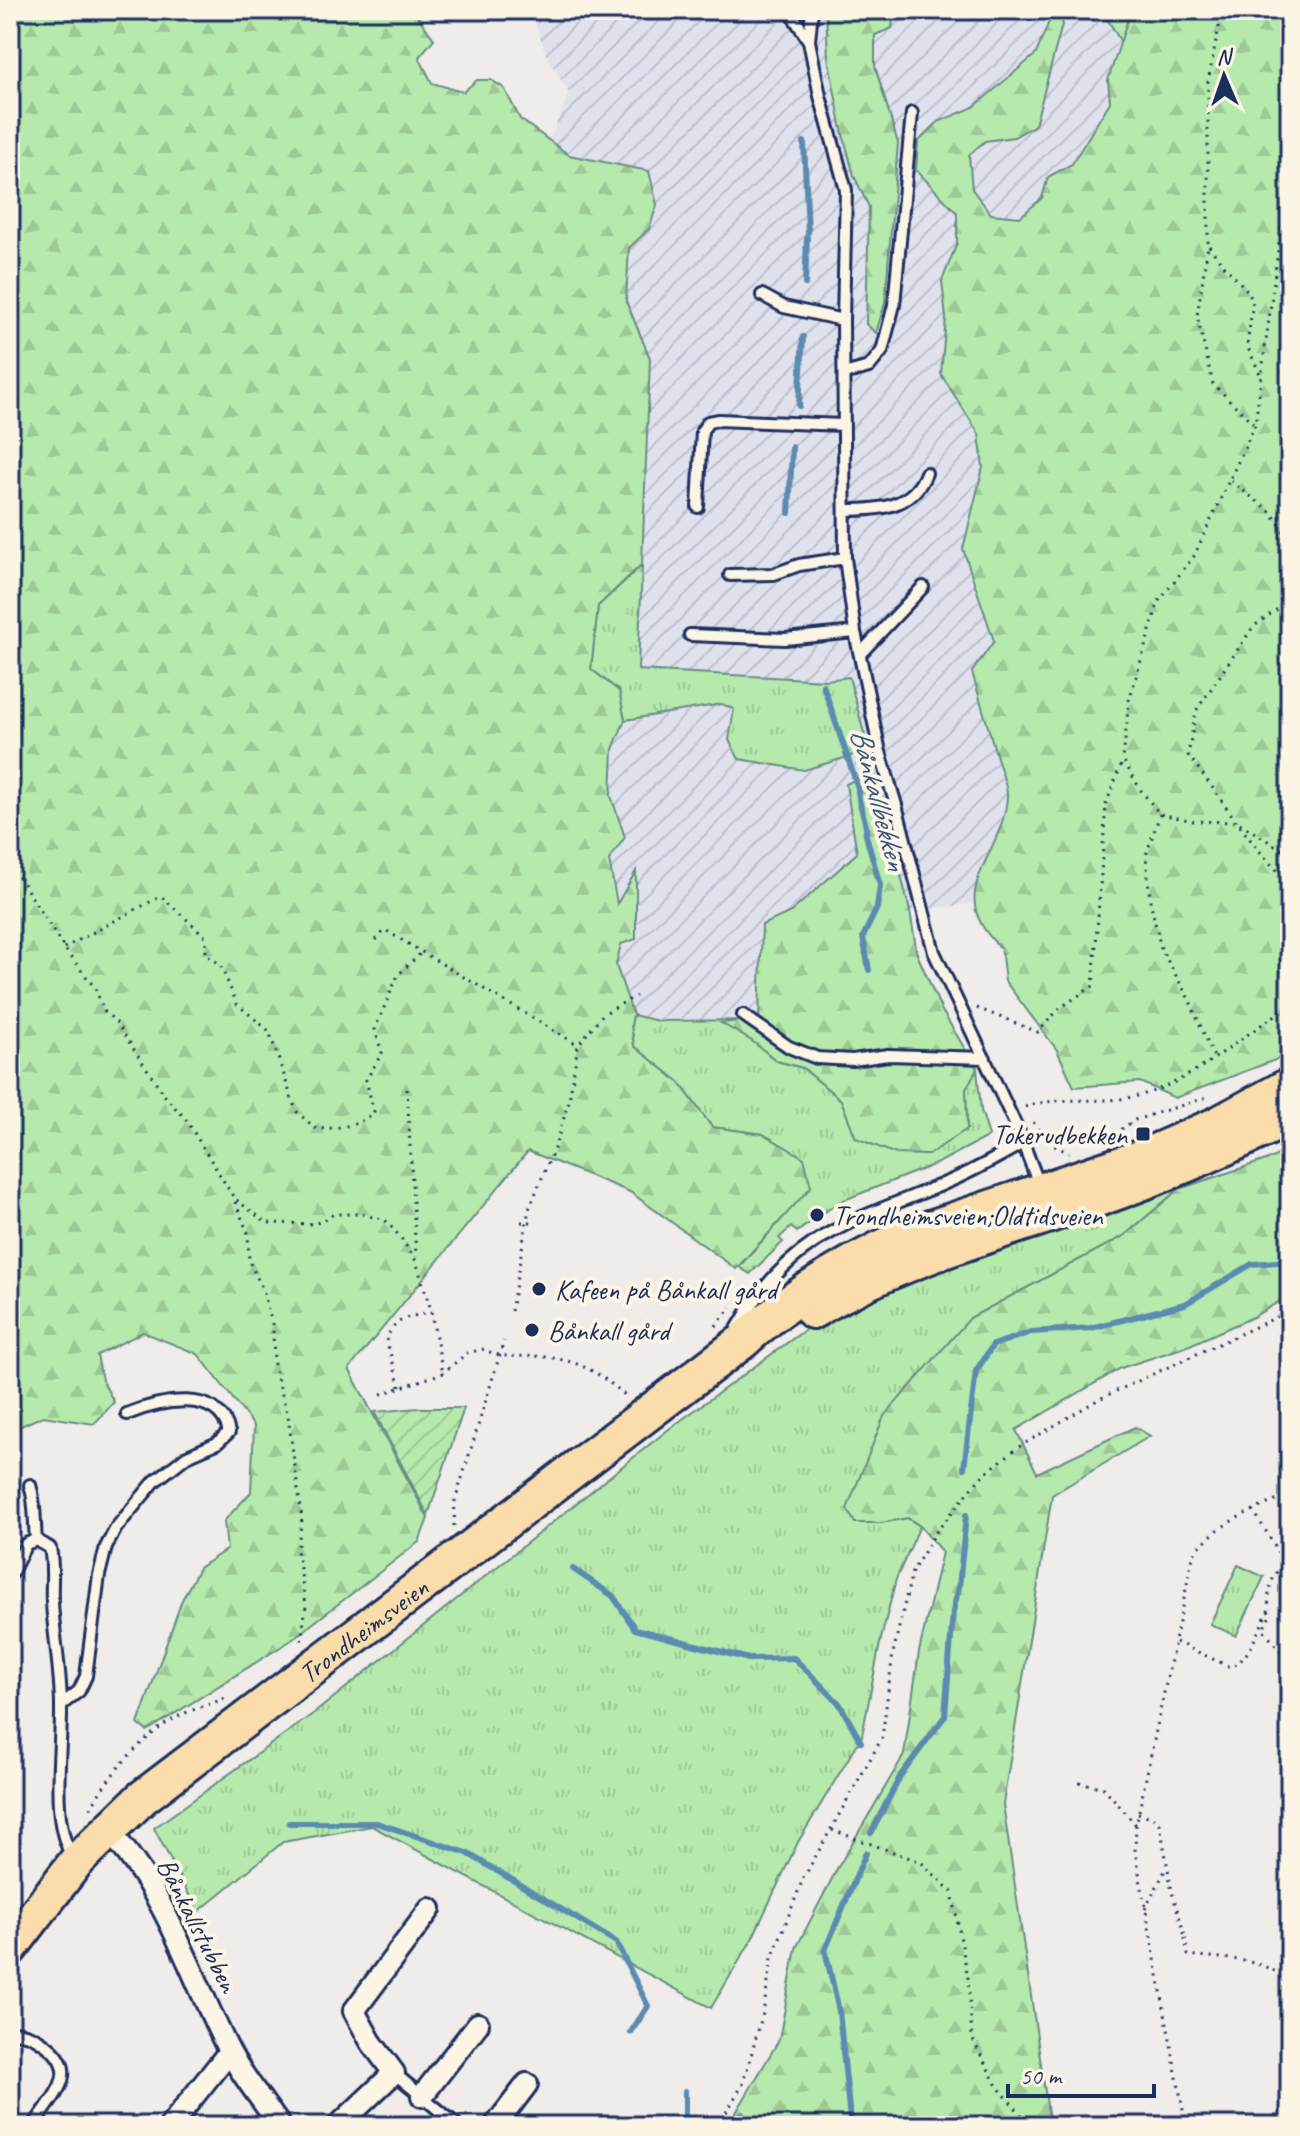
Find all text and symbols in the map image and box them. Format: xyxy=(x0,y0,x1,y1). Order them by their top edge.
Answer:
north arrow xyxy=(1184,36,1264,116)
text: N xyxy=(1216,43,1234,71)
water label: Bånkallbekken xyxy=(842,724,917,876)
place label: Tokerudbekken xyxy=(993,1117,1128,1152)
marker: Tokerudbekken xyxy=(1134,1125,1152,1143)
place label: Trondheimsveien;Oldtidsveien xyxy=(833,1198,1104,1233)
marker: Trondheimsveien;Oldtidsveien xyxy=(808,1206,826,1224)
place label: Kafeen på Bånkall gård xyxy=(555,1272,781,1307)
marker: Kafeen på Bånkall gård xyxy=(530,1280,548,1298)
place label: Bånkall gård xyxy=(548,1313,673,1348)
marker: Bånkall gård xyxy=(523,1321,541,1339)
street label: Trondheimsveien xyxy=(291,1569,435,1690)
street label: Bånkallstubben xyxy=(149,1852,247,1999)
scale bar xyxy=(1008,2048,1154,2098)
text: 50 m xyxy=(1020,2061,1063,2091)

